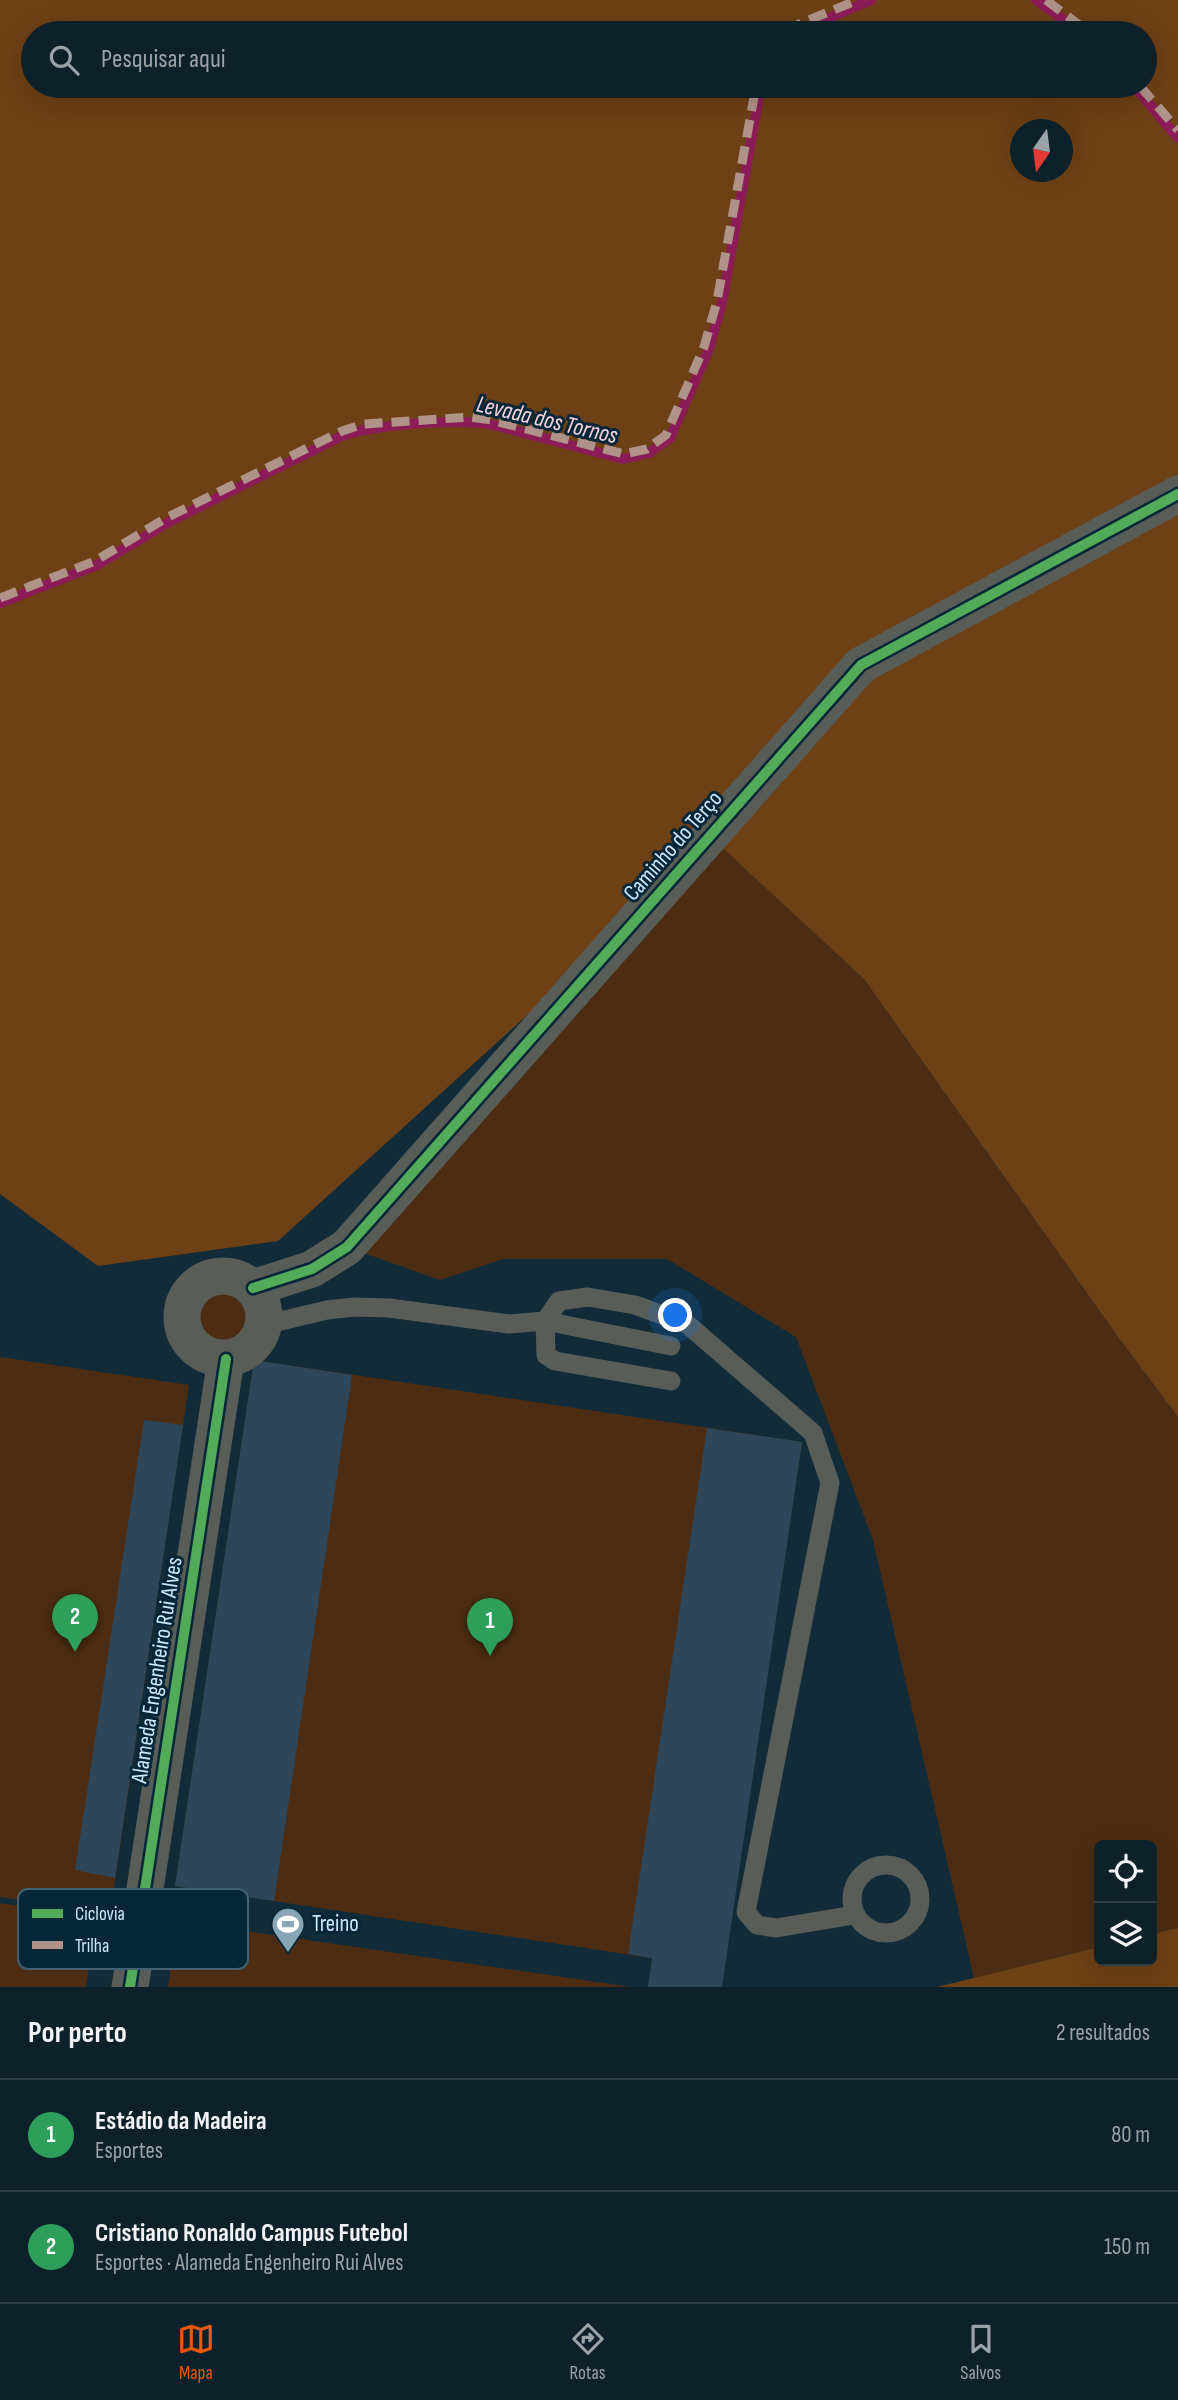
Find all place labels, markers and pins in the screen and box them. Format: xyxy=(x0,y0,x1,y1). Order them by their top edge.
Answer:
pin: 2 xyxy=(52,1594,98,1652)
pin: 1 xyxy=(467,1598,513,1656)
sports icon: Treino xyxy=(269,1905,307,1954)
place label: Treino xyxy=(312,1910,359,1938)

